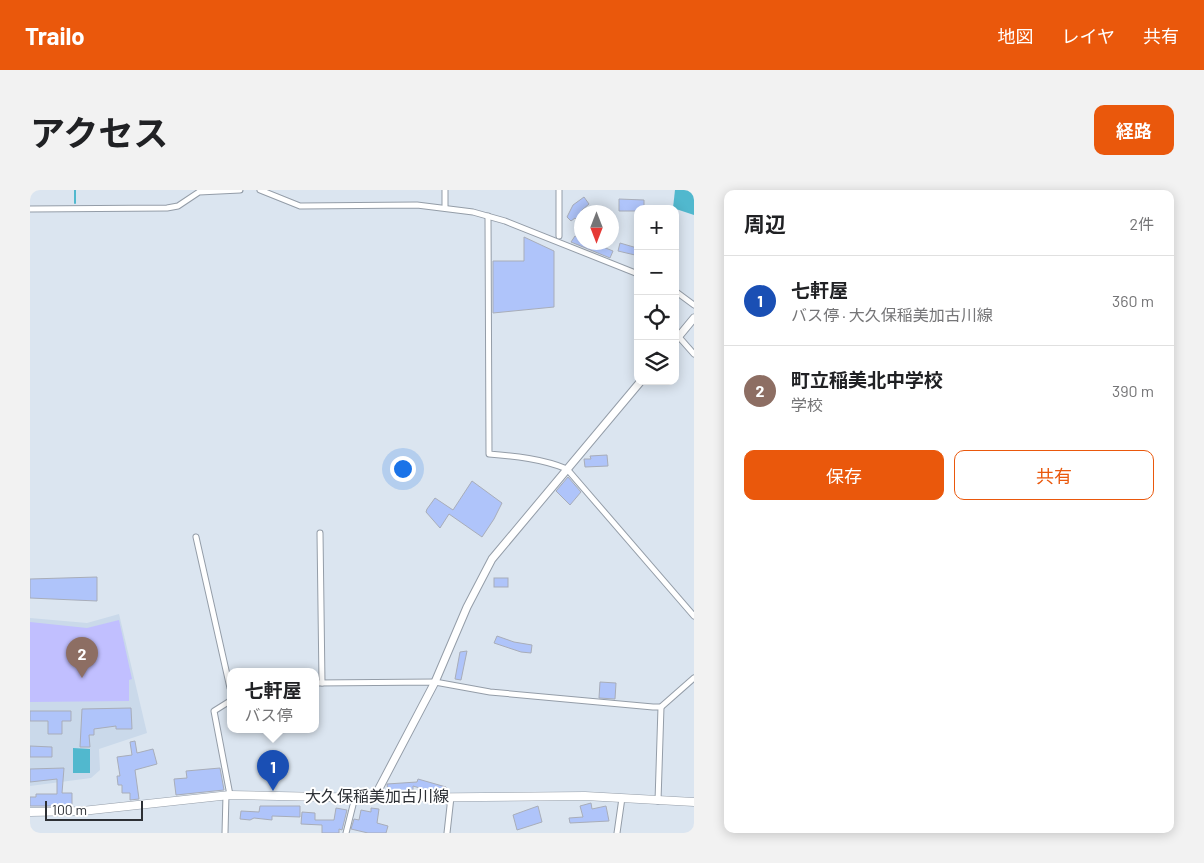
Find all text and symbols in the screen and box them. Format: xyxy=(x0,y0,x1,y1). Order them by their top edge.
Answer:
text: Trailo xyxy=(25,21,85,50)
text: 地図 xyxy=(998,25,1034,47)
text: レイヤ xyxy=(1062,25,1115,47)
text: 共有 xyxy=(1143,25,1179,47)
button: 経路 xyxy=(1094,105,1174,155)
text: アクセス xyxy=(30,111,168,153)
north arrow xyxy=(574,205,619,250)
map controls xyxy=(634,205,679,385)
button: + xyxy=(634,205,679,250)
text: 周辺 xyxy=(744,211,786,236)
text: 2件 xyxy=(1129,214,1154,233)
button: − xyxy=(634,250,679,295)
text: 七軒屋 xyxy=(791,278,848,301)
text: 1 xyxy=(757,291,763,310)
text: 360 m xyxy=(1112,291,1154,310)
button: locate xyxy=(634,295,679,340)
text: バス停 · 大久保稲美加古川線 xyxy=(791,305,993,324)
button: layers xyxy=(634,340,679,385)
text: 町立稲美北中学校 xyxy=(791,368,943,391)
text: 2 xyxy=(756,381,764,400)
text: 390 m xyxy=(1112,381,1154,400)
text: 学校 xyxy=(791,395,823,414)
button: 保存 xyxy=(744,450,944,500)
button: 共有 xyxy=(954,450,1154,500)
your location xyxy=(390,456,416,482)
pin: 2 xyxy=(66,637,98,678)
popup xyxy=(227,668,319,733)
text: 七軒屋 xyxy=(244,678,302,701)
text: バス停 xyxy=(244,705,293,724)
pin: 1 xyxy=(257,750,289,791)
street label: 大久保稲美加古川線 xyxy=(305,786,449,805)
scale bar xyxy=(45,798,142,821)
text: 100 m xyxy=(52,801,87,818)

